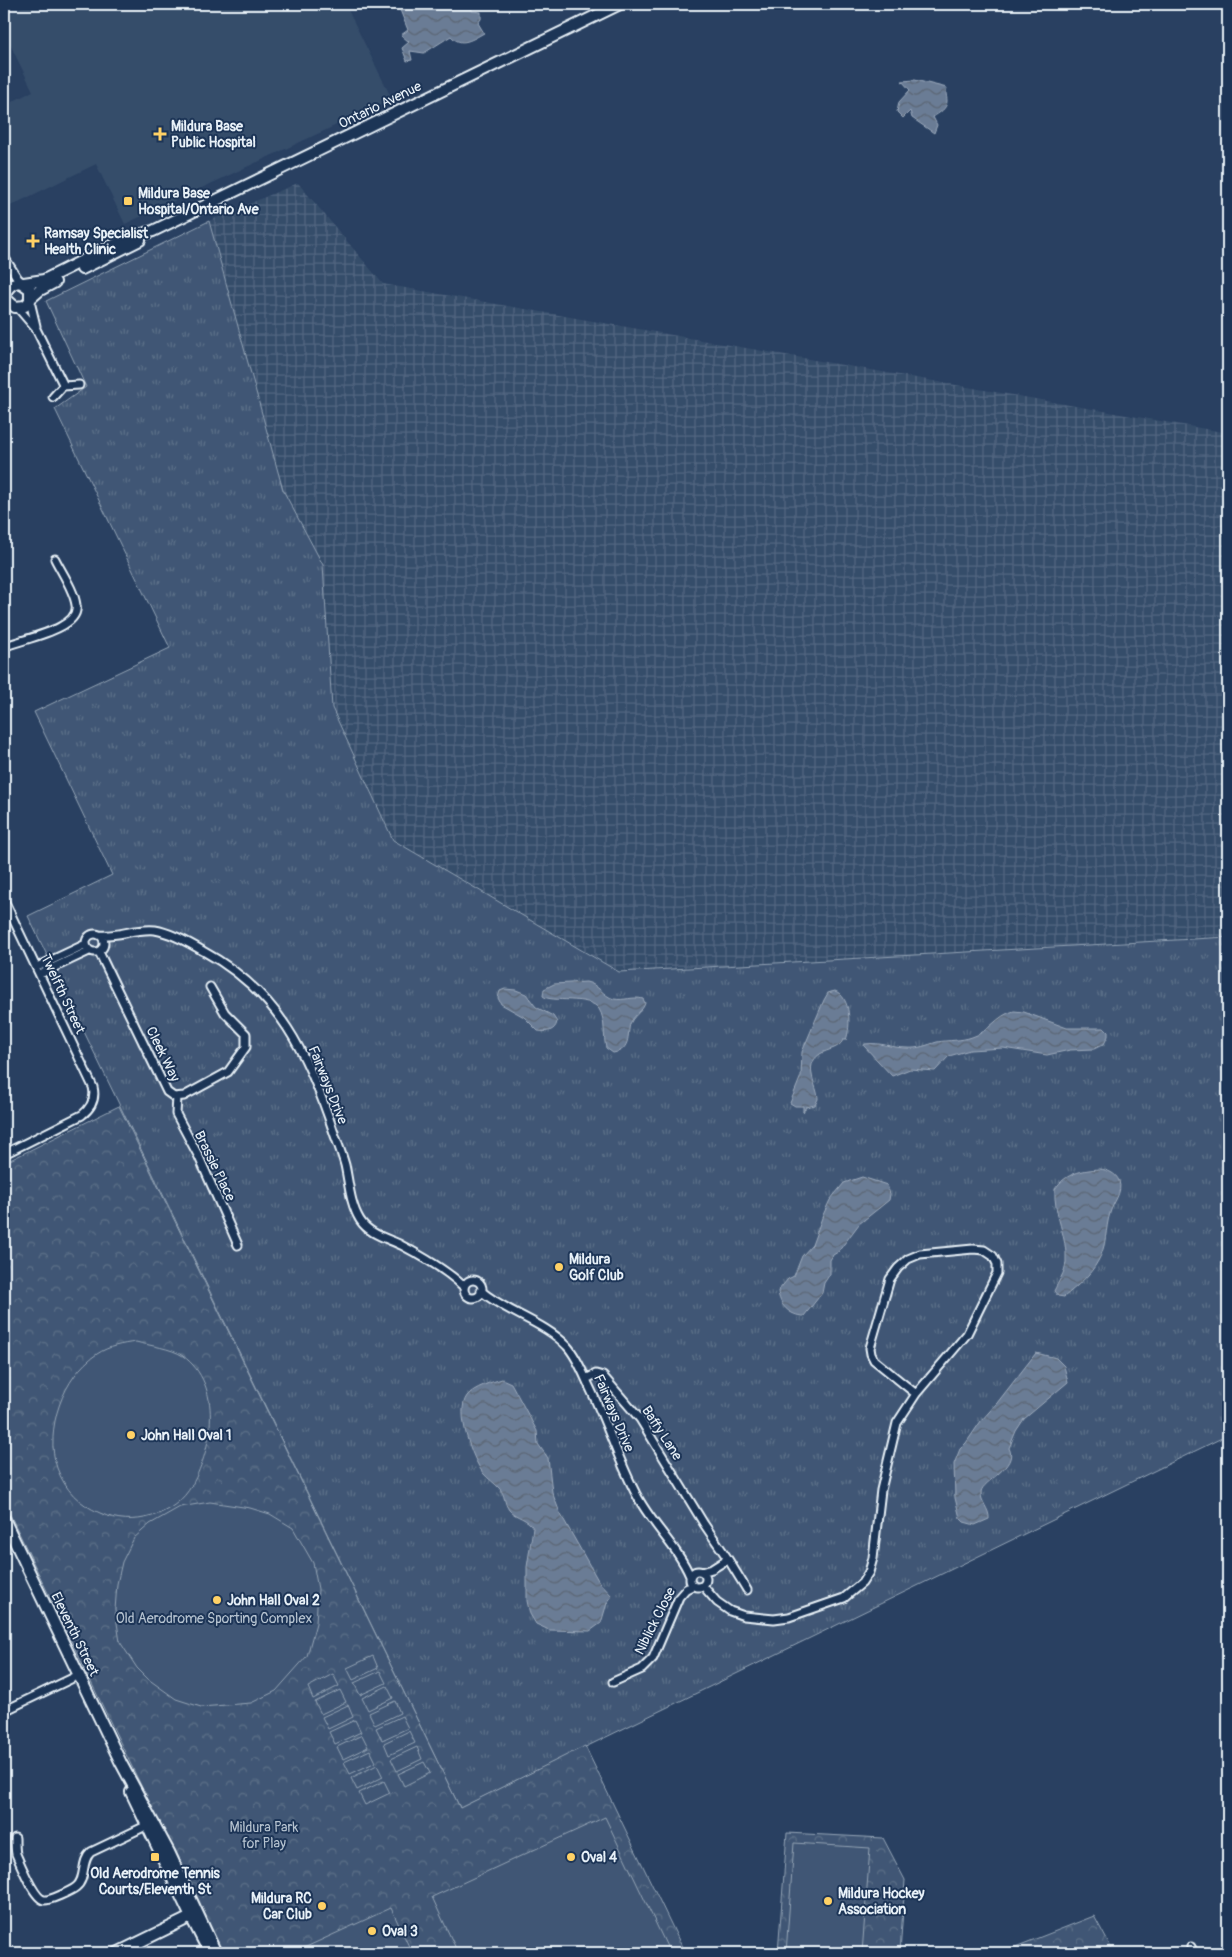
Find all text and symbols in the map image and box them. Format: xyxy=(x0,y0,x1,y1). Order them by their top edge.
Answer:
street label: Ontario Avenue xyxy=(336,78,424,132)
place label: Mildura Base Public Hospital xyxy=(171,118,256,151)
marker: Mildura Base Public Hospital xyxy=(153,127,167,141)
place label: Mildura Base Hospital/Ontario Ave xyxy=(138,185,260,218)
marker: Mildura Base Hospital/Ontario Ave xyxy=(122,195,134,207)
place label: Ramsay Specialist Health Clinic xyxy=(44,225,149,258)
marker: Ramsay Specialist Health Clinic xyxy=(26,234,40,248)
street label: Twelfth Street xyxy=(37,951,89,1037)
street label: Cleek Way xyxy=(142,1024,184,1084)
street label: Fairways Drive xyxy=(305,1043,351,1127)
street label: Brassie Place xyxy=(191,1128,239,1204)
place label: Mildura Golf Club xyxy=(569,1251,624,1284)
marker: Mildura Golf Club xyxy=(553,1261,565,1273)
street label: Fairways Drive xyxy=(590,1372,638,1454)
street label: Baffy Lane xyxy=(638,1403,686,1463)
place label: John Hall Oval 1 xyxy=(141,1427,231,1444)
marker: John Hall Oval 1 xyxy=(125,1429,137,1441)
street label: Niblick Close xyxy=(631,1584,679,1658)
street label: Eleventh Street xyxy=(47,1589,103,1679)
place label: John Hall Oval 2 xyxy=(227,1592,320,1609)
marker: John Hall Oval 2 xyxy=(211,1594,223,1606)
park label: Old Aerodrome Sporting Complex xyxy=(116,1610,312,1627)
park label: Mildura Park for Play xyxy=(230,1819,299,1852)
place label: Oval 4 xyxy=(581,1849,618,1866)
marker: Old Aerodrome Tennis Courts/Eleventh St xyxy=(149,1851,161,1863)
marker: Oval 4 xyxy=(565,1851,577,1863)
place label: Old Aerodrome Tennis Courts/Eleventh St xyxy=(90,1865,221,1898)
place label: Mildura Hockey Association xyxy=(838,1885,925,1918)
place label: Mildura RC Car Club xyxy=(251,1890,312,1923)
marker: Mildura Hockey Association xyxy=(822,1895,834,1907)
marker: Mildura RC Car Club xyxy=(316,1900,328,1912)
place label: Oval 3 xyxy=(382,1923,418,1940)
marker: Oval 3 xyxy=(366,1925,378,1937)

